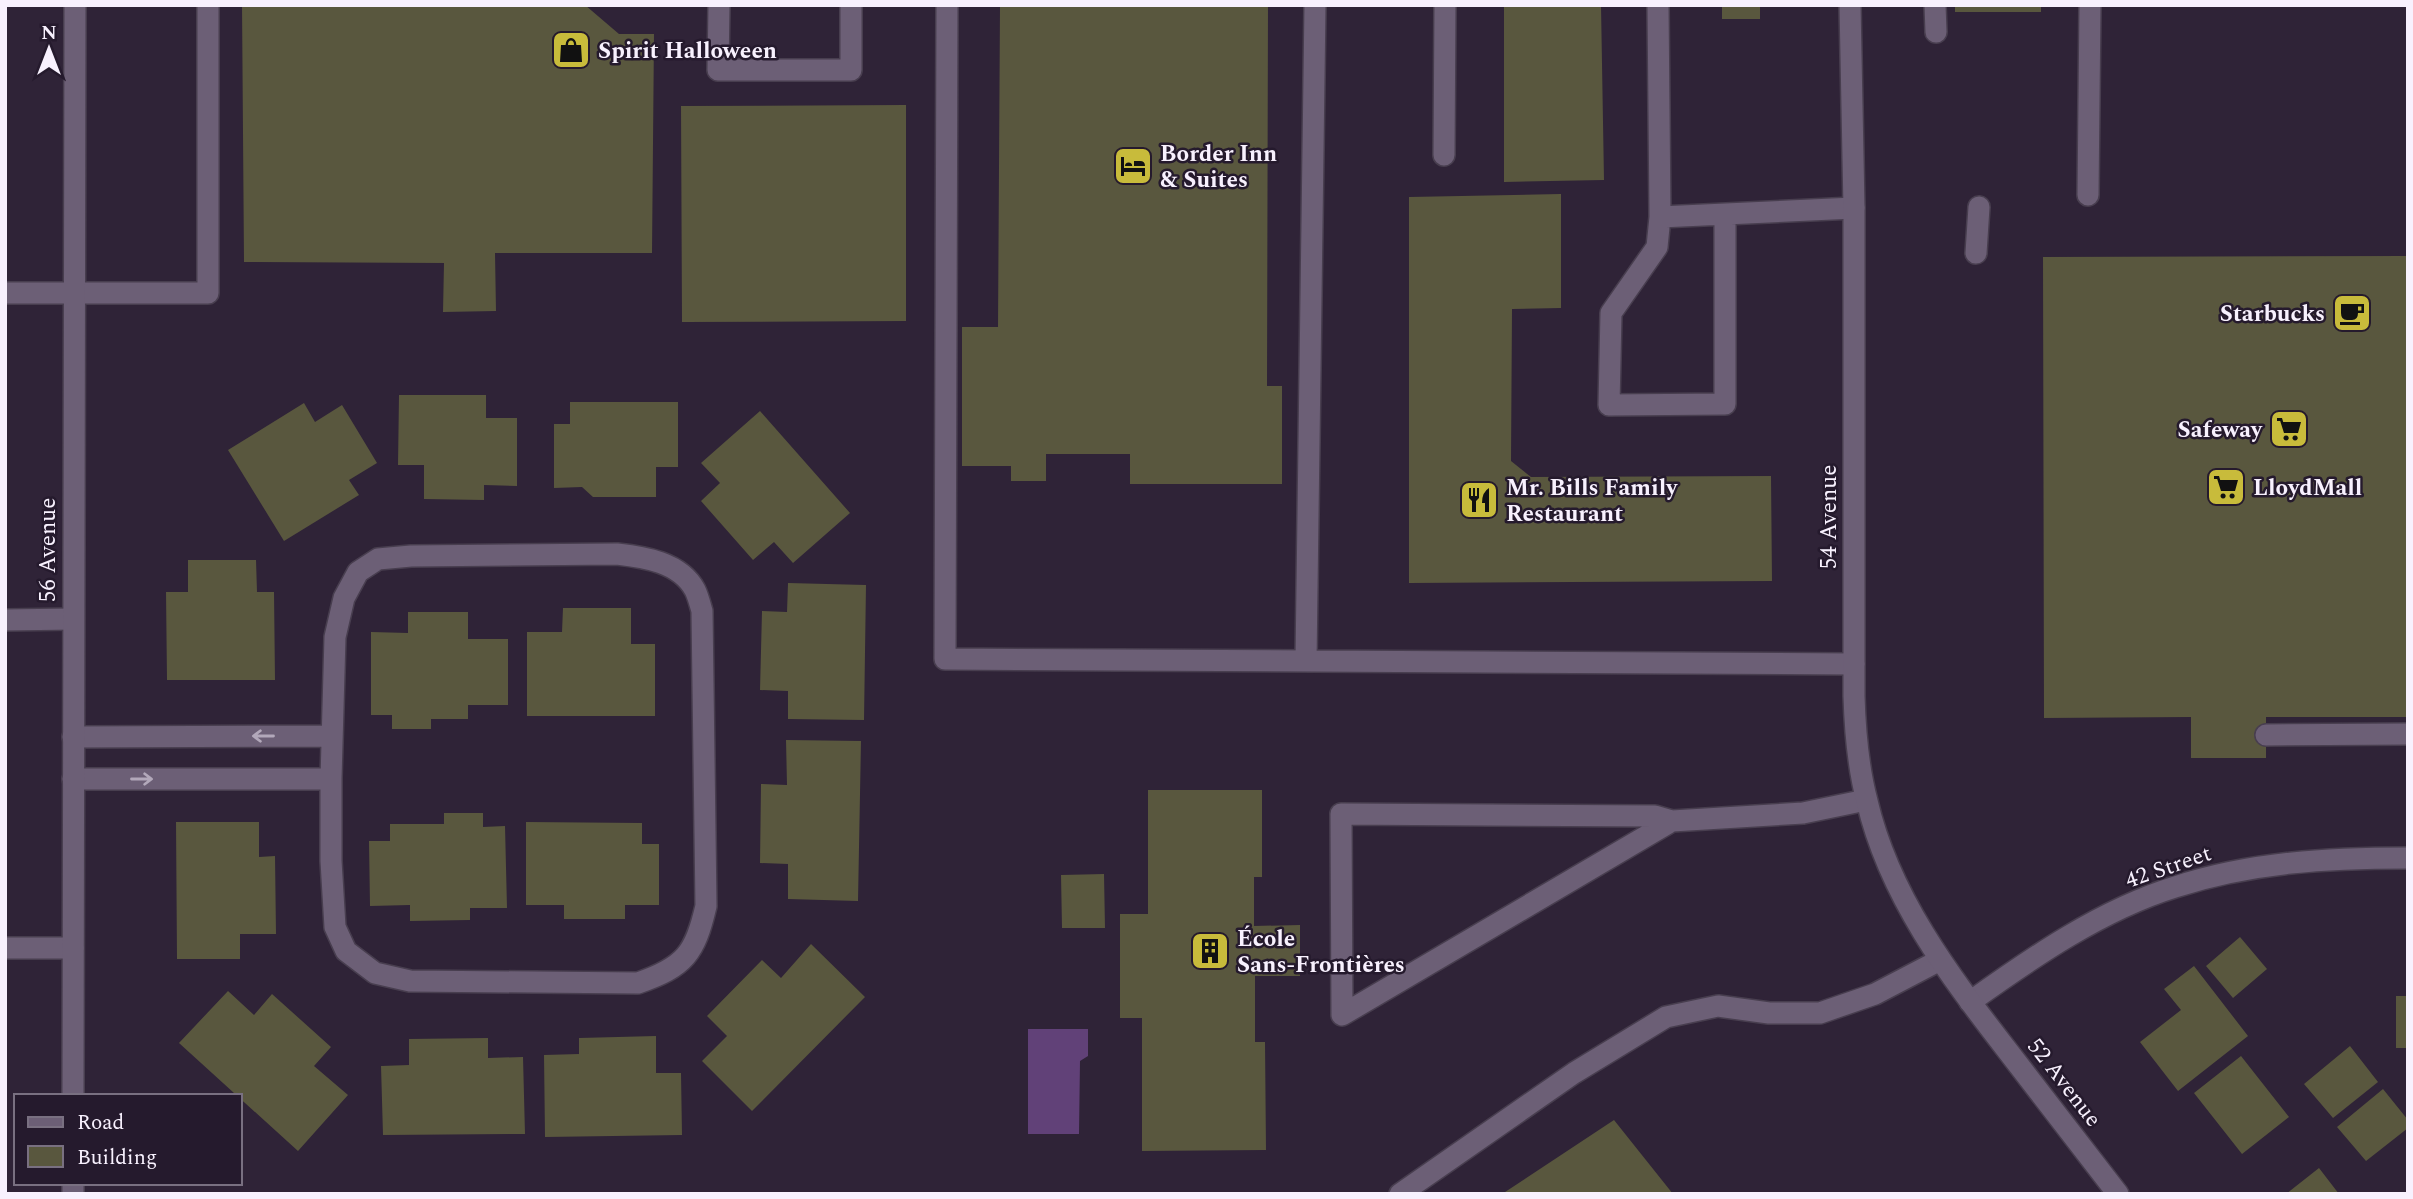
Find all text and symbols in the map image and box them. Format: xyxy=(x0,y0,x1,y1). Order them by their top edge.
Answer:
north arrow xyxy=(14,14,84,84)
text: N xyxy=(41,19,57,48)
shop icon: Spirit Halloween xyxy=(550,29,592,71)
place label: Spirit Halloween xyxy=(598,34,777,69)
place label: Border Inn & Suites xyxy=(1160,137,1277,198)
hotel icon: Border Inn & Suites xyxy=(1112,145,1154,187)
cafe icon: Starbucks xyxy=(2331,292,2373,334)
place label: Starbucks xyxy=(2220,297,2325,332)
supermarket icon: Safeway xyxy=(2268,408,2310,450)
place label: Safeway xyxy=(2177,413,2263,448)
street label: 54 Avenue xyxy=(1812,465,1847,569)
supermarket icon: LloydMall xyxy=(2205,466,2247,508)
place label: Mr. Bills Family Restaurant xyxy=(1506,471,1678,532)
place label: LloydMall xyxy=(2253,471,2362,506)
restaurant icon: Mr. Bills Family Restaurant xyxy=(1458,479,1500,521)
street label: 56 Avenue xyxy=(31,498,66,602)
one-way arrow xyxy=(252,729,275,743)
one-way arrow xyxy=(130,772,153,786)
street label: 42 Street xyxy=(2121,836,2216,898)
place label: École Sans-Frontières xyxy=(1237,922,1405,983)
building icon: École Sans-Frontières xyxy=(1189,930,1231,972)
street label: 52 Avenue xyxy=(2018,1031,2110,1135)
legend xyxy=(14,1094,242,1185)
text: Road xyxy=(77,1107,124,1139)
text: Building xyxy=(77,1142,157,1174)

